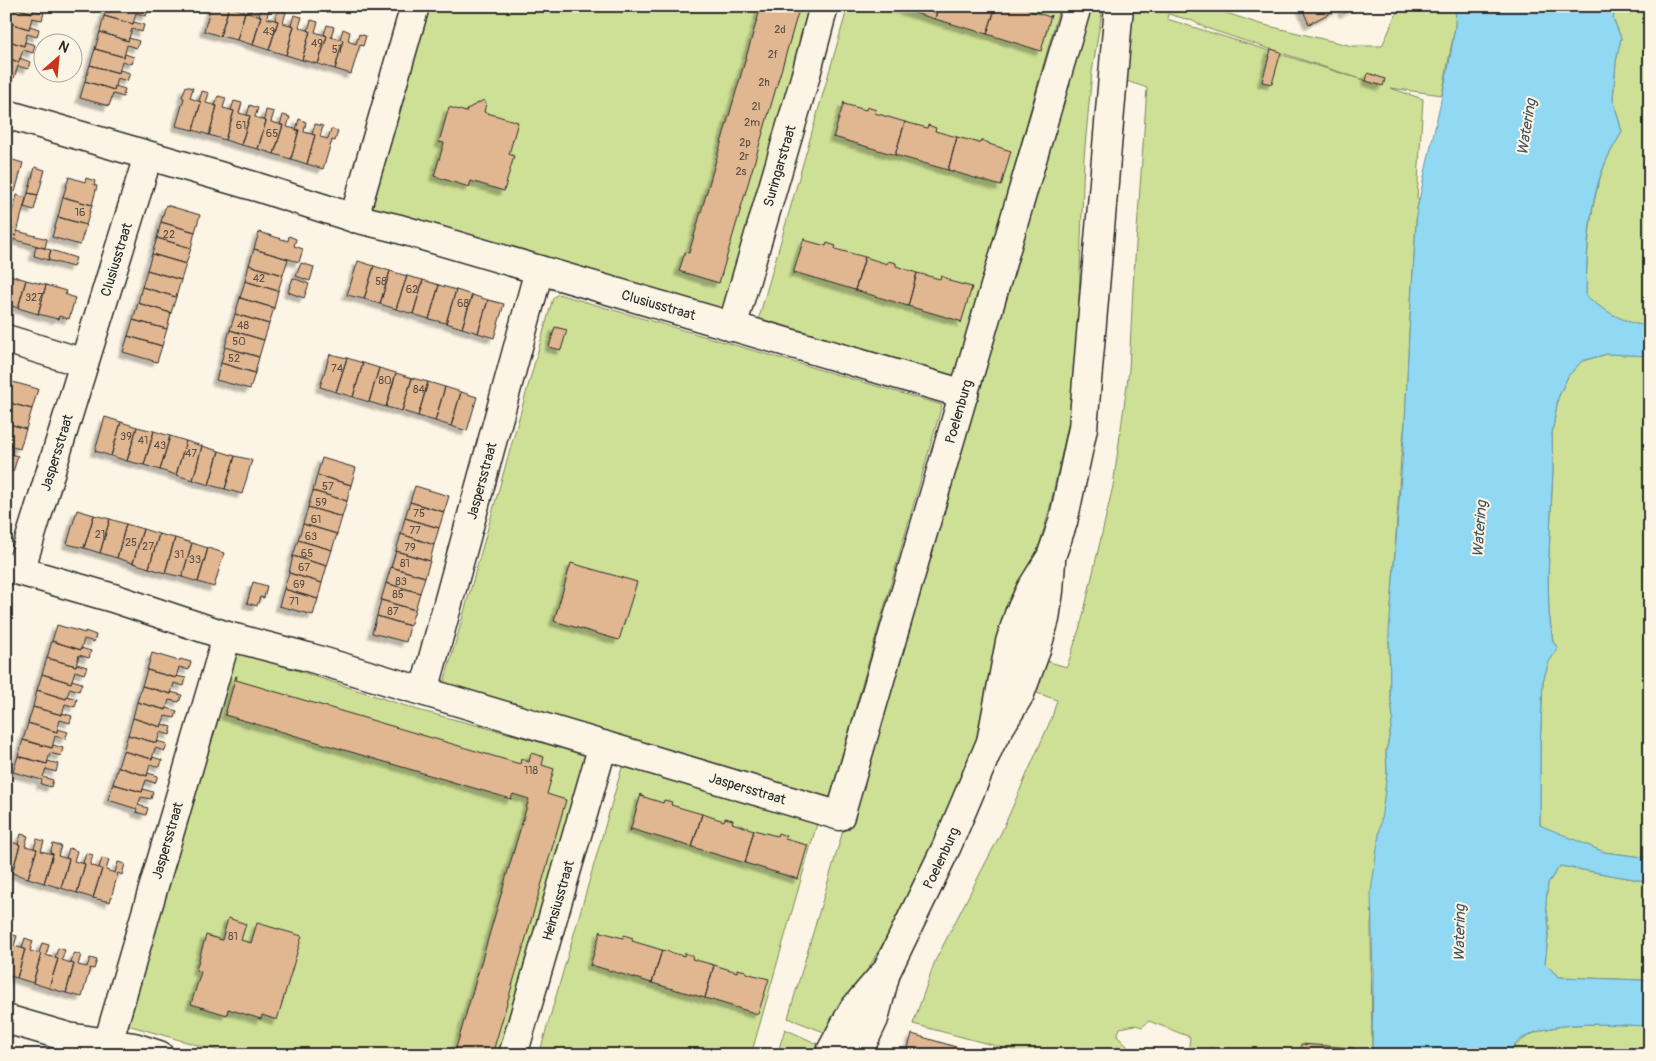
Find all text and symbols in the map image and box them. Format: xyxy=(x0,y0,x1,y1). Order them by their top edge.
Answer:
house number: 2d xyxy=(774,23,786,36)
house number: 43 xyxy=(263,25,275,38)
north arrow xyxy=(32,32,82,82)
text: N xyxy=(56,37,72,57)
house number: 49 xyxy=(311,37,323,50)
house number: 51 xyxy=(332,43,342,56)
house number: 2f xyxy=(768,48,779,61)
house number: 2h xyxy=(758,76,770,89)
water label: Watering xyxy=(1513,96,1541,156)
house number: 2l xyxy=(752,100,760,113)
house number: 2m xyxy=(744,116,760,129)
house number: 61 xyxy=(236,119,246,132)
street label: Suringarstraat xyxy=(759,123,799,209)
house number: 65 xyxy=(266,127,278,140)
house number: 2p xyxy=(739,136,751,149)
house number: 2r xyxy=(739,150,749,163)
house number: 2s xyxy=(735,165,747,178)
house number: 16 xyxy=(75,206,85,219)
street label: Clusiusstraat xyxy=(97,220,136,298)
house number: 22 xyxy=(163,228,175,241)
house number: 42 xyxy=(253,272,265,285)
house number: 58 xyxy=(375,275,387,288)
house number: 62 xyxy=(406,283,418,296)
street label: Clusiusstraat xyxy=(620,286,698,324)
house number: 327 xyxy=(25,291,43,304)
house number: 68 xyxy=(457,297,469,310)
house number: 48 xyxy=(237,319,249,332)
house number: 50 xyxy=(232,335,246,348)
house number: 52 xyxy=(228,352,240,365)
house number: 74 xyxy=(331,362,344,375)
house number: 80 xyxy=(378,374,392,387)
street label: Poelenburg xyxy=(941,377,976,446)
house number: 84 xyxy=(413,383,426,396)
street label: Jaspersstraat xyxy=(37,412,76,493)
house number: 39 xyxy=(120,430,132,443)
house number: 41 xyxy=(138,434,148,447)
house number: 43 xyxy=(154,439,166,452)
street label: Jaspersstraat xyxy=(463,440,500,521)
house number: 47 xyxy=(185,447,197,460)
house number: 57 xyxy=(322,480,334,493)
house number: 59 xyxy=(315,496,327,509)
water label: Watering xyxy=(1469,499,1492,558)
house number: 75 xyxy=(413,507,425,520)
house number: 61 xyxy=(311,513,321,526)
house number: 77 xyxy=(409,524,421,537)
house number: 21 xyxy=(95,528,105,541)
house number: 63 xyxy=(305,530,317,543)
house number: 25 xyxy=(125,536,137,549)
house number: 27 xyxy=(142,540,154,553)
house number: 79 xyxy=(404,541,416,554)
house number: 65 xyxy=(301,547,313,560)
house number: 31 xyxy=(174,548,184,561)
house number: 33 xyxy=(189,553,201,566)
house number: 81 xyxy=(400,557,410,570)
house number: 67 xyxy=(298,561,310,574)
house number: 83 xyxy=(395,575,407,588)
house number: 69 xyxy=(293,578,305,591)
house number: 85 xyxy=(392,588,404,601)
house number: 71 xyxy=(289,595,299,608)
house number: 87 xyxy=(387,605,399,618)
house number: 118 xyxy=(524,764,539,777)
street label: Jaspersstraat xyxy=(707,769,788,808)
street label: Jaspersstraat xyxy=(148,800,187,881)
street label: Poelenburg xyxy=(919,825,963,891)
street label: Heinsiusstraat xyxy=(538,858,578,942)
water label: Watering xyxy=(1450,903,1470,962)
house number: 81 xyxy=(228,930,238,943)

